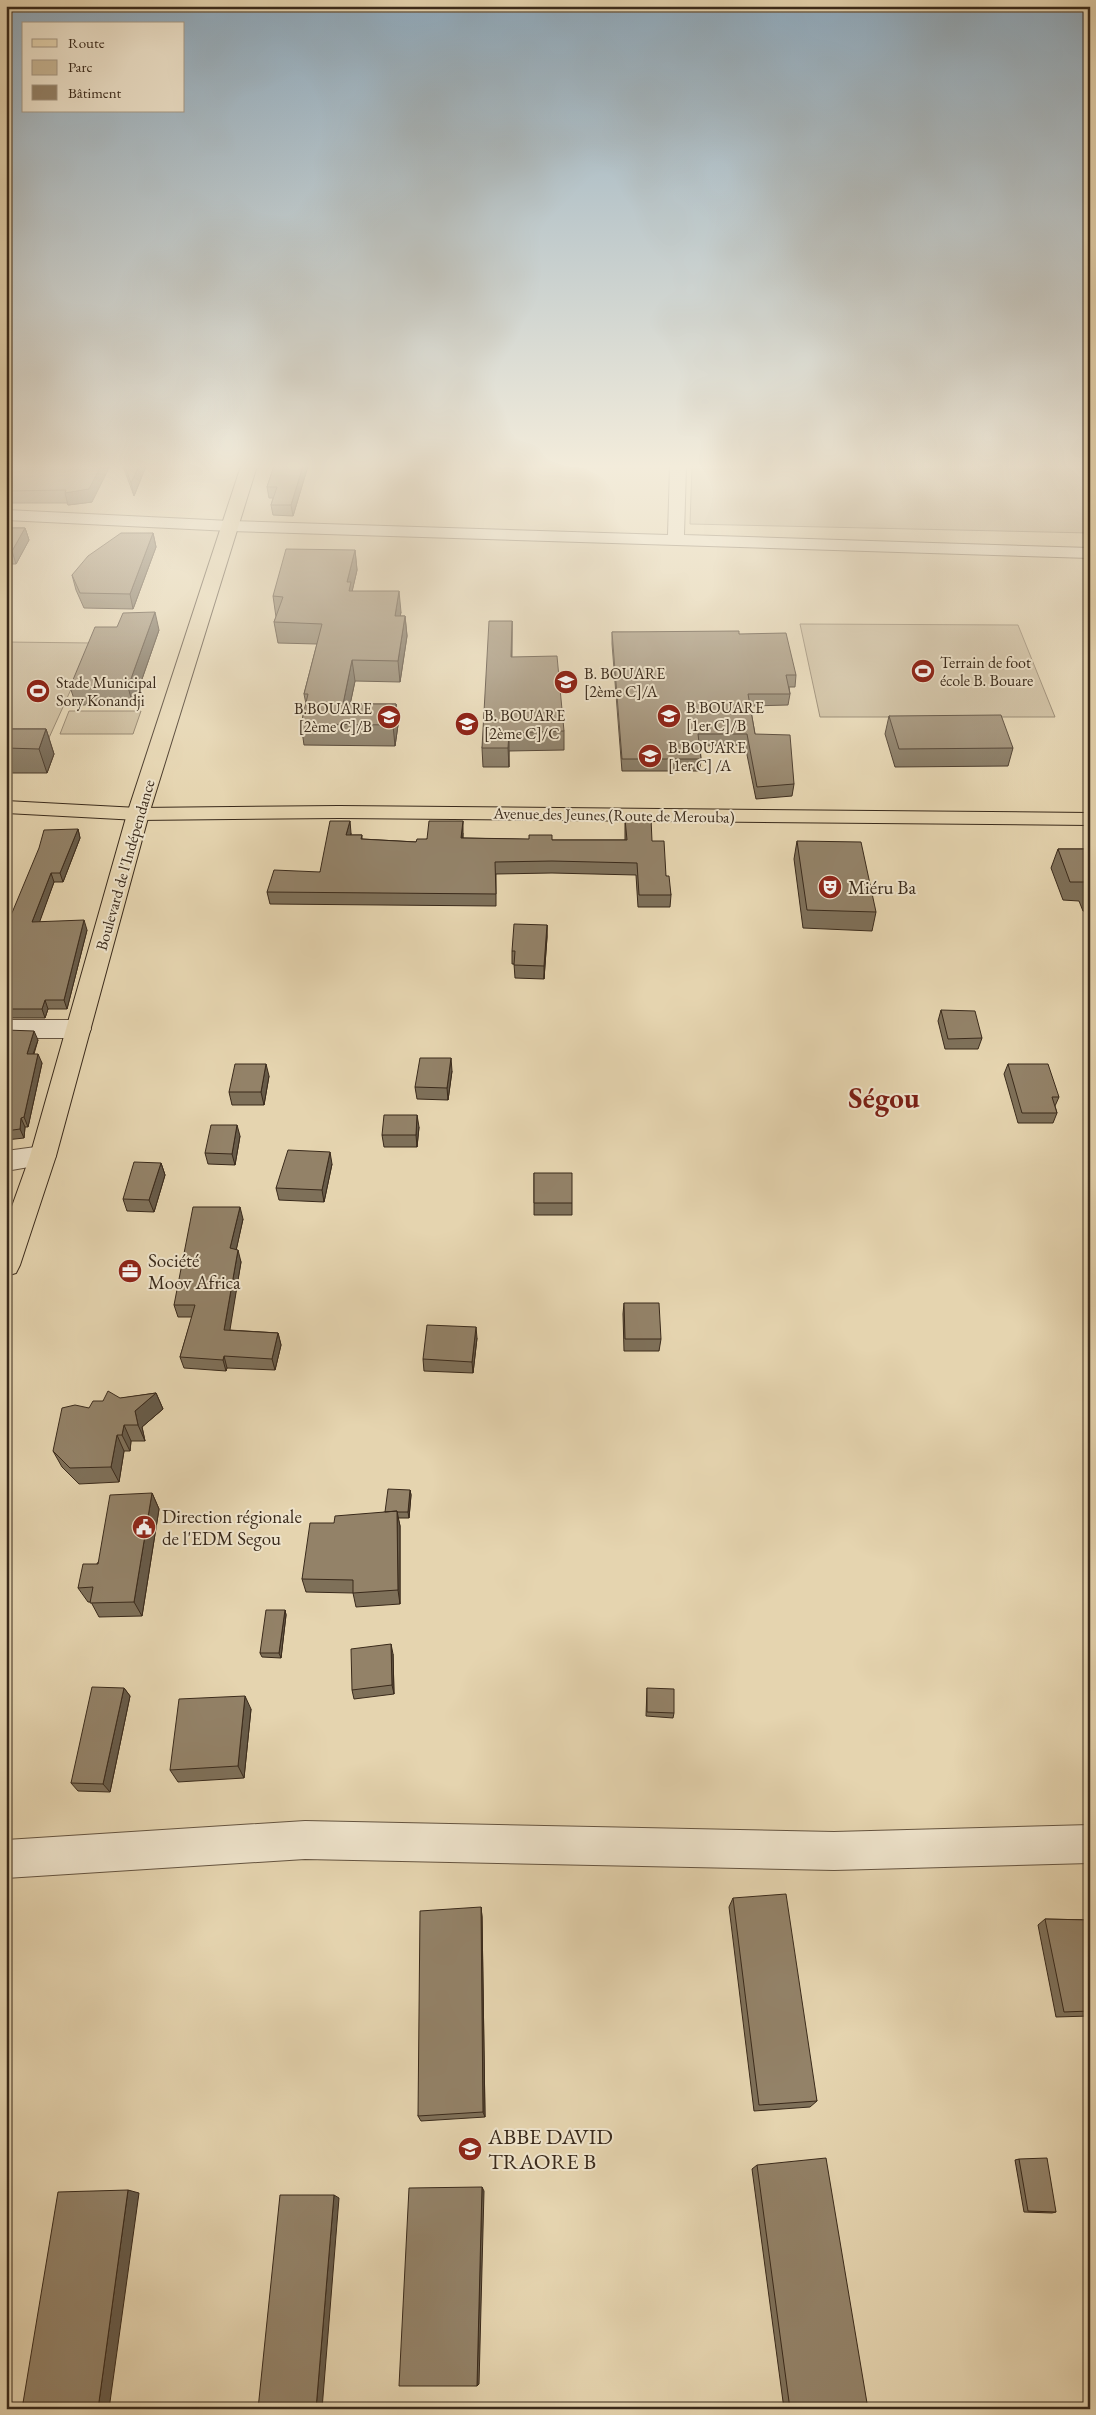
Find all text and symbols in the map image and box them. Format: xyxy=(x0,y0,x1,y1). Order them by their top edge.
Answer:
legend xyxy=(22,22,185,112)
text: Route xyxy=(68,33,105,52)
text: Parc xyxy=(68,57,93,76)
text: Bâtiment xyxy=(68,83,122,102)
place label: Terrain de foot école B. Bouare xyxy=(940,652,1033,691)
sports icon: Terrain de foot école B. Bouare xyxy=(910,658,936,684)
place label: B. BOUARE [2ème C]/A xyxy=(584,663,665,702)
school or university icon: B. BOUARE [2ème C]/A xyxy=(553,669,579,695)
place label: Stade Municipal Sory Konandji xyxy=(56,672,156,711)
sports icon: Stade Municipal Sory Konandji xyxy=(25,678,51,704)
place label: B.BOUARE [1er C]/B xyxy=(686,697,764,736)
place label: B.BOUARE [2ème C]/B xyxy=(294,698,372,737)
school or university icon: B.BOUARE [1er C]/B xyxy=(656,703,682,729)
school or university icon: B.BOUARE [2ème C]/B xyxy=(376,704,402,730)
place label: B. BOUARE [2ème C]/C xyxy=(484,705,565,744)
school or university icon: B. BOUARE [2ème C]/C xyxy=(454,711,480,737)
place label: B.BOUARE [1er C] /A xyxy=(668,737,746,776)
school or university icon: B.BOUARE [1er C] /A xyxy=(637,743,663,769)
street label: Boulevard de l'Indépendance xyxy=(91,777,159,953)
street label: Avenue des Jeunes (Route de Merouba) xyxy=(492,802,735,828)
theatre icon: Miéru Ba xyxy=(817,874,843,900)
place label: Miéru Ba xyxy=(848,875,916,900)
district label: Ségou xyxy=(848,1079,920,1117)
place label: Société Moov Africa xyxy=(148,1248,241,1295)
office icon: Société Moov Africa xyxy=(117,1258,143,1284)
place label: Direction régionale de l'EDM Segou xyxy=(162,1504,302,1551)
public building icon: Direction régionale de l'EDM Segou xyxy=(131,1514,157,1540)
place label: ABBE DAVID TRAORE B xyxy=(487,2122,613,2176)
school or university icon: ABBE DAVID TRAORE B xyxy=(457,2136,483,2162)

